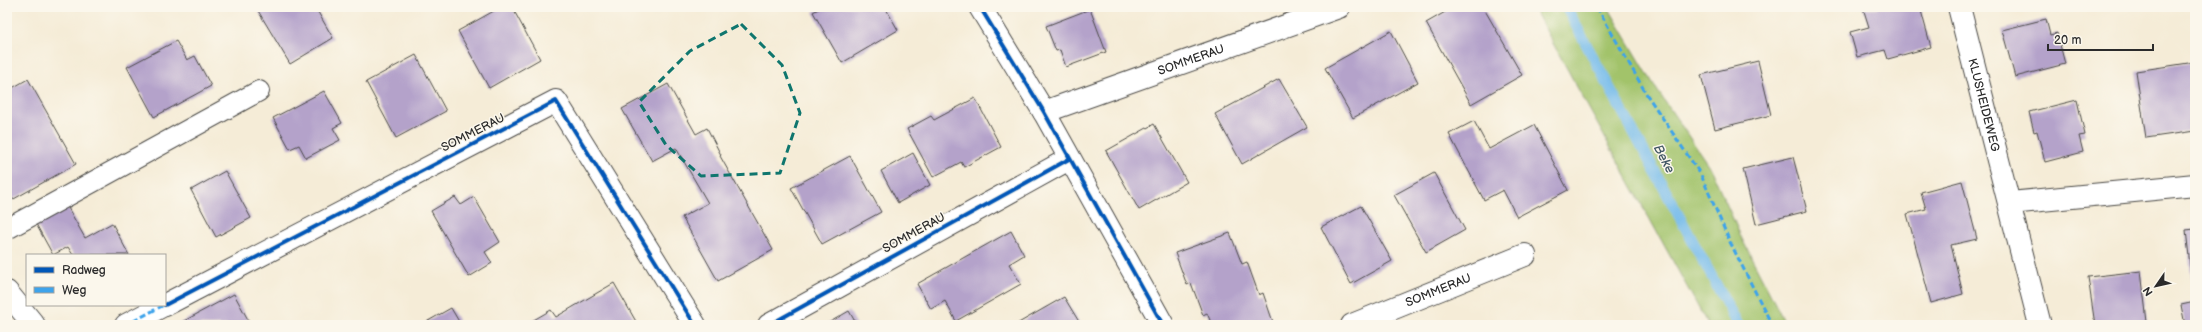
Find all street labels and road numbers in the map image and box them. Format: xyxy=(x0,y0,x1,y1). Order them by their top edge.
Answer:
street label: SOMMERAU xyxy=(1156,41,1226,78)
street label: KLUSHEIDEWEG xyxy=(1965,57,2003,153)
street label: SOMMERAU xyxy=(439,111,507,155)
street label: SOMMERAU xyxy=(880,210,948,256)
street label: SOMMERAU xyxy=(1403,270,1473,310)

